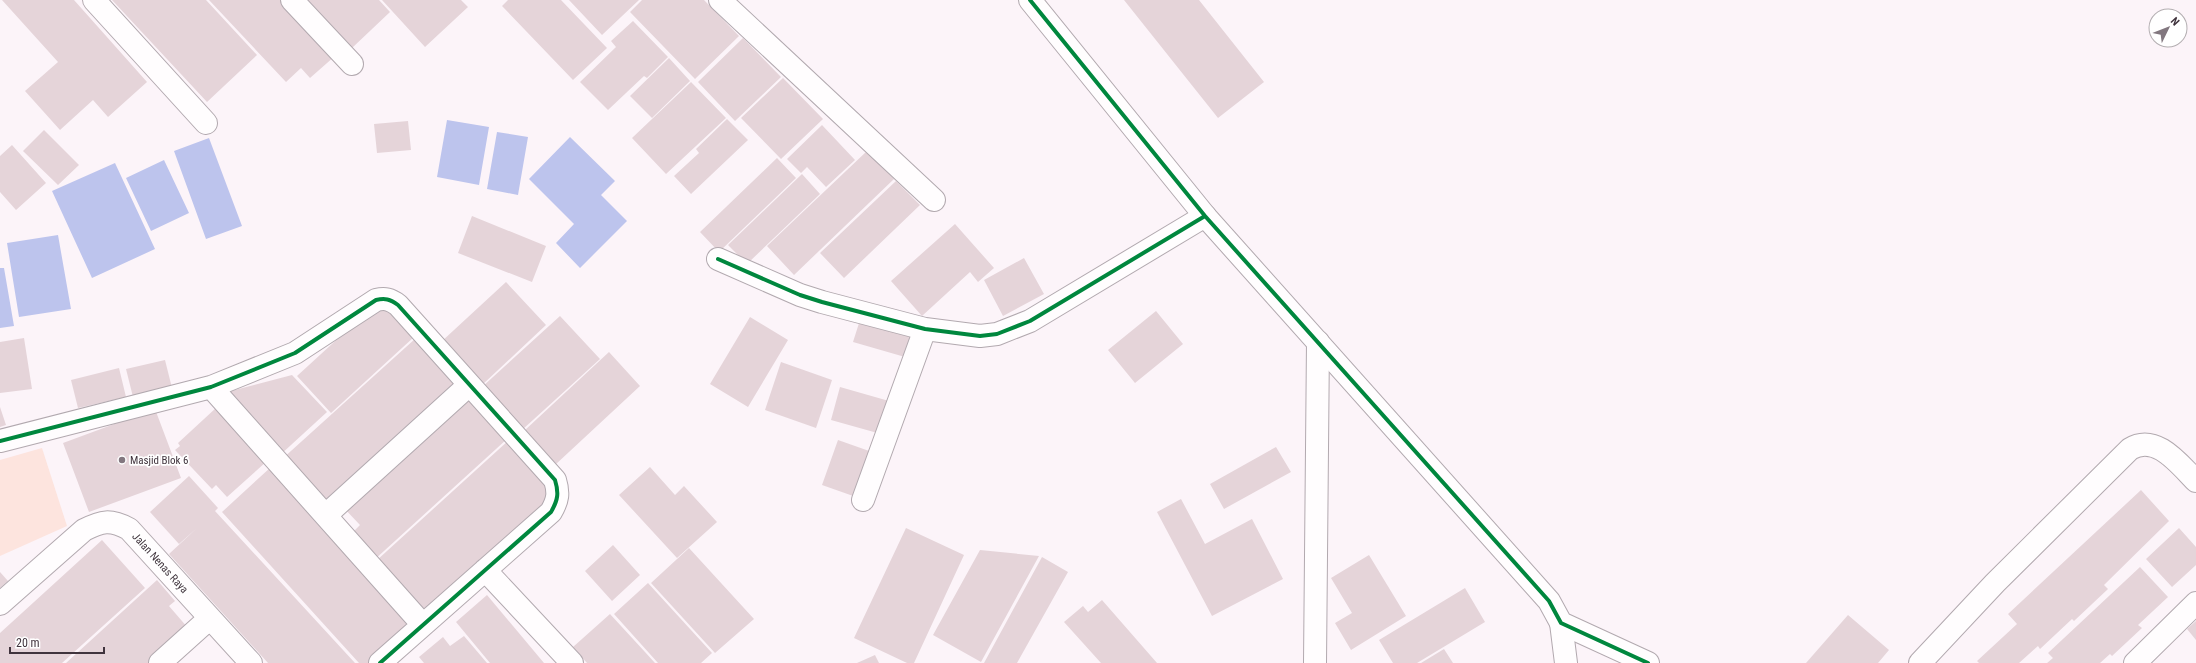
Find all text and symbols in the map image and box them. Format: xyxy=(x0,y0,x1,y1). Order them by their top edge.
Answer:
north arrow xyxy=(2148,8,2188,48)
text: N xyxy=(2168,15,2182,29)
place label: Masjid Blok 6 xyxy=(130,454,189,467)
marker: Masjid Blok 6 xyxy=(117,455,127,465)
street label: Jalan Nenas Raya xyxy=(129,530,191,596)
scale bar xyxy=(10,629,104,655)
text: 20 m xyxy=(16,636,40,650)

